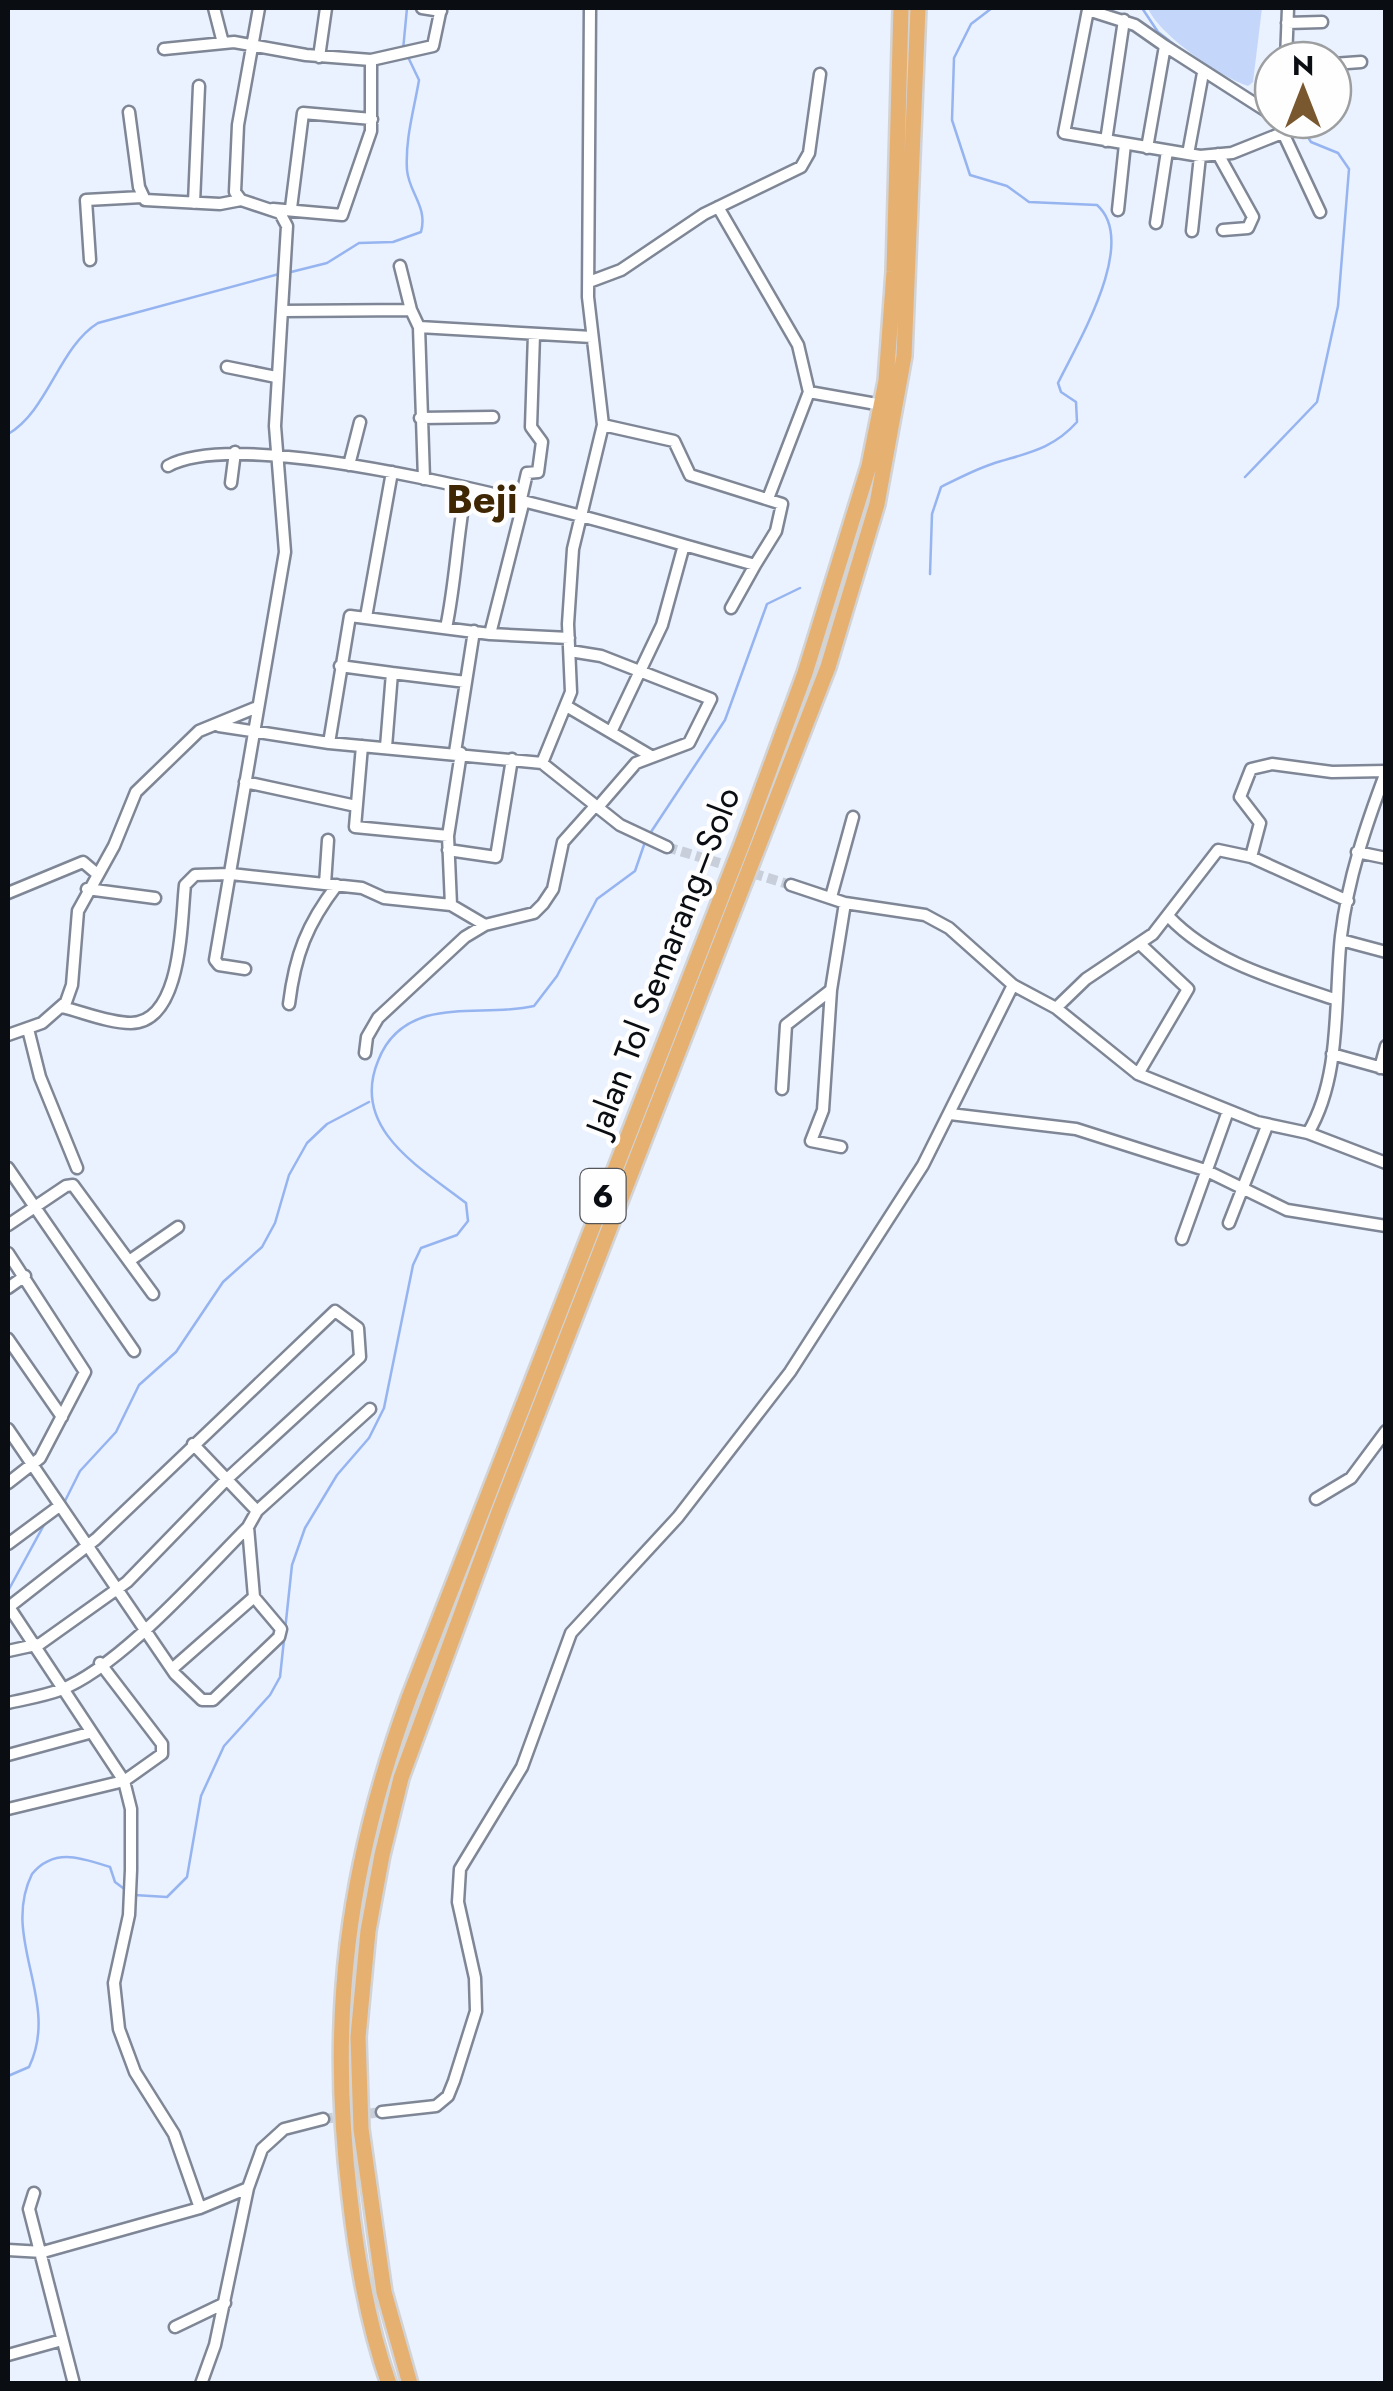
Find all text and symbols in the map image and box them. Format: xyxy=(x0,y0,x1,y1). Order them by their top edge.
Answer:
north arrow xyxy=(1253,40,1353,140)
text: N xyxy=(1292,45,1314,86)
district label: Beji xyxy=(446,470,518,528)
street label: Jalan Tol Semarang–Solo xyxy=(572,780,753,1146)
road number: 6 xyxy=(580,1169,626,1223)

